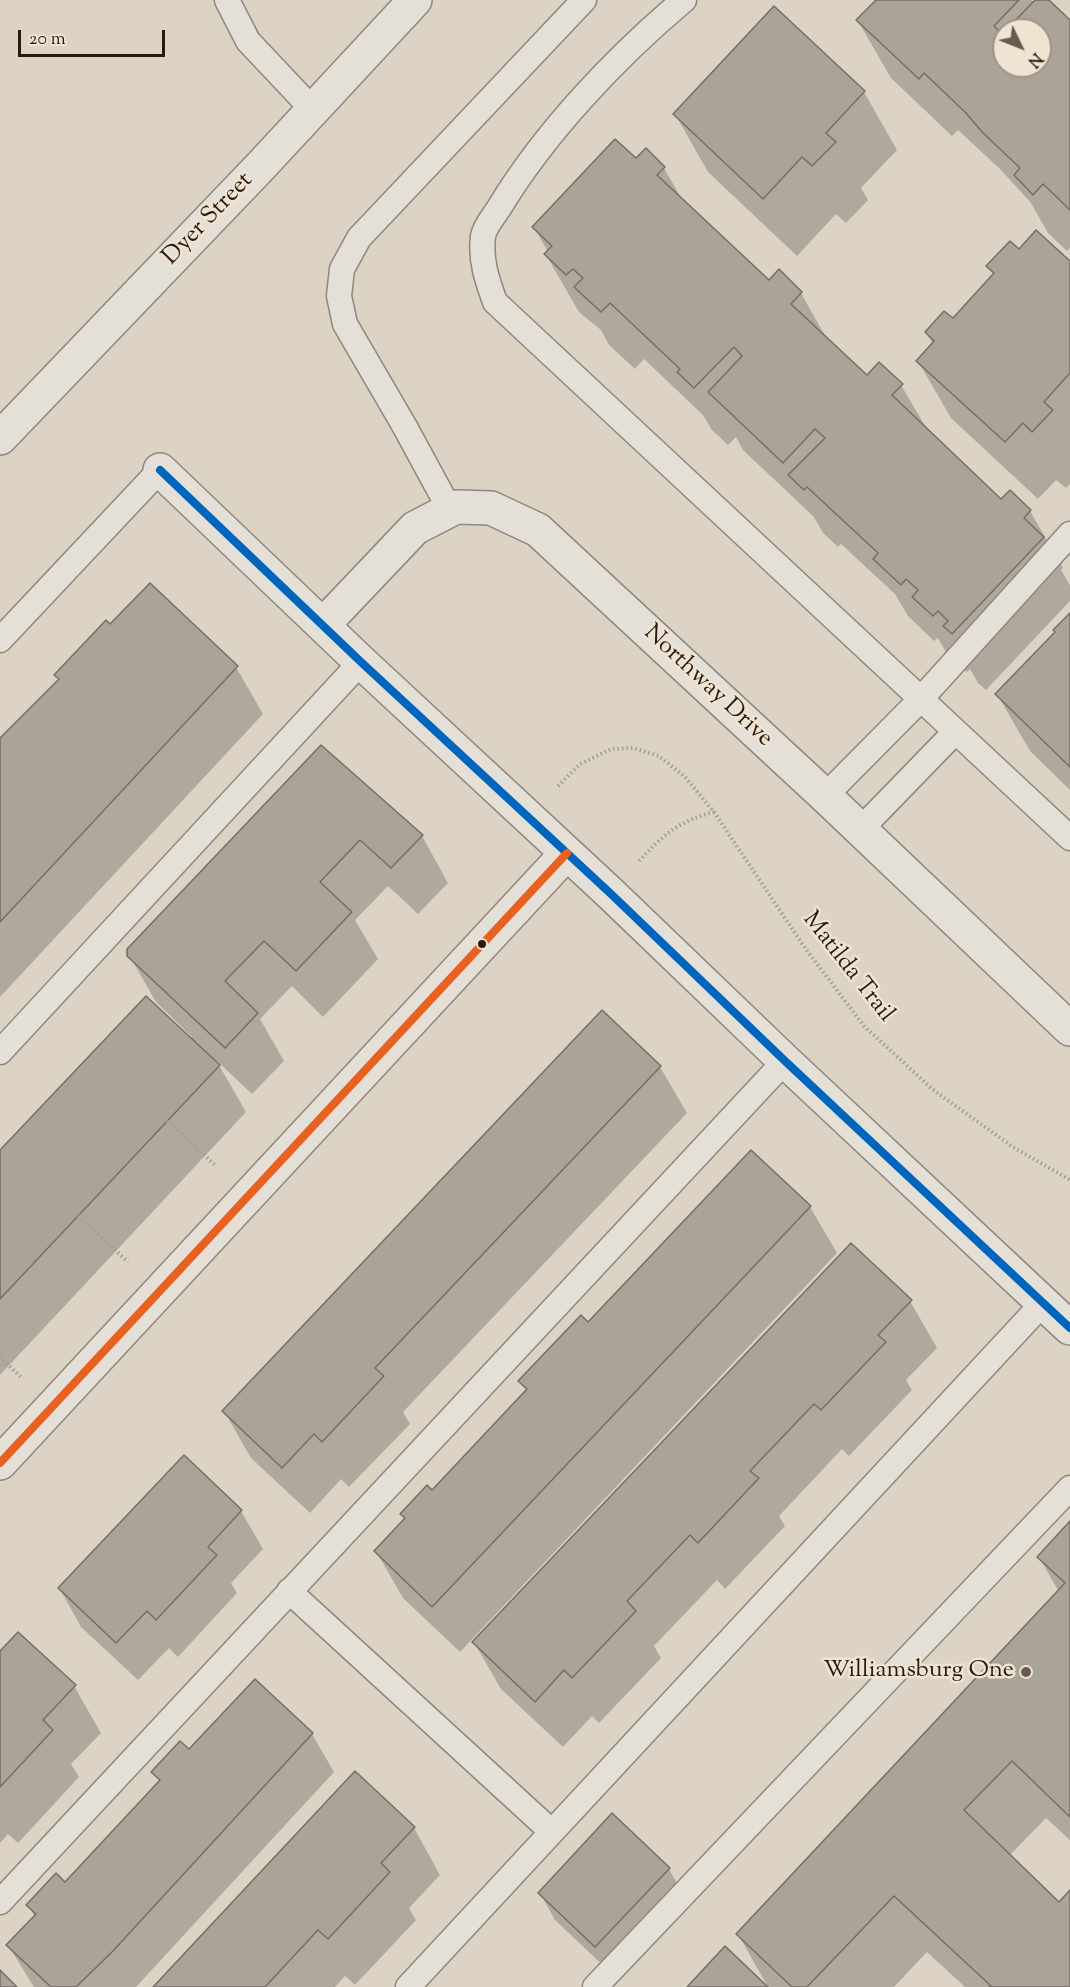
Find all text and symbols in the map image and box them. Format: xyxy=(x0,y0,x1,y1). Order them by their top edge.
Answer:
scale bar xyxy=(21,18,168,56)
north arrow xyxy=(992,18,1052,78)
text: 20 m xyxy=(29,27,66,53)
text: N xyxy=(1021,47,1047,72)
street label: Dyer Street xyxy=(158,168,260,272)
street label: Northway Drive xyxy=(636,620,778,754)
street label: Matilda Trail xyxy=(795,907,899,1029)
unlabelled marker xyxy=(476,938,488,950)
place label: Williamsburg One xyxy=(823,1658,1014,1686)
marker: Williamsburg One xyxy=(1019,1665,1033,1679)

